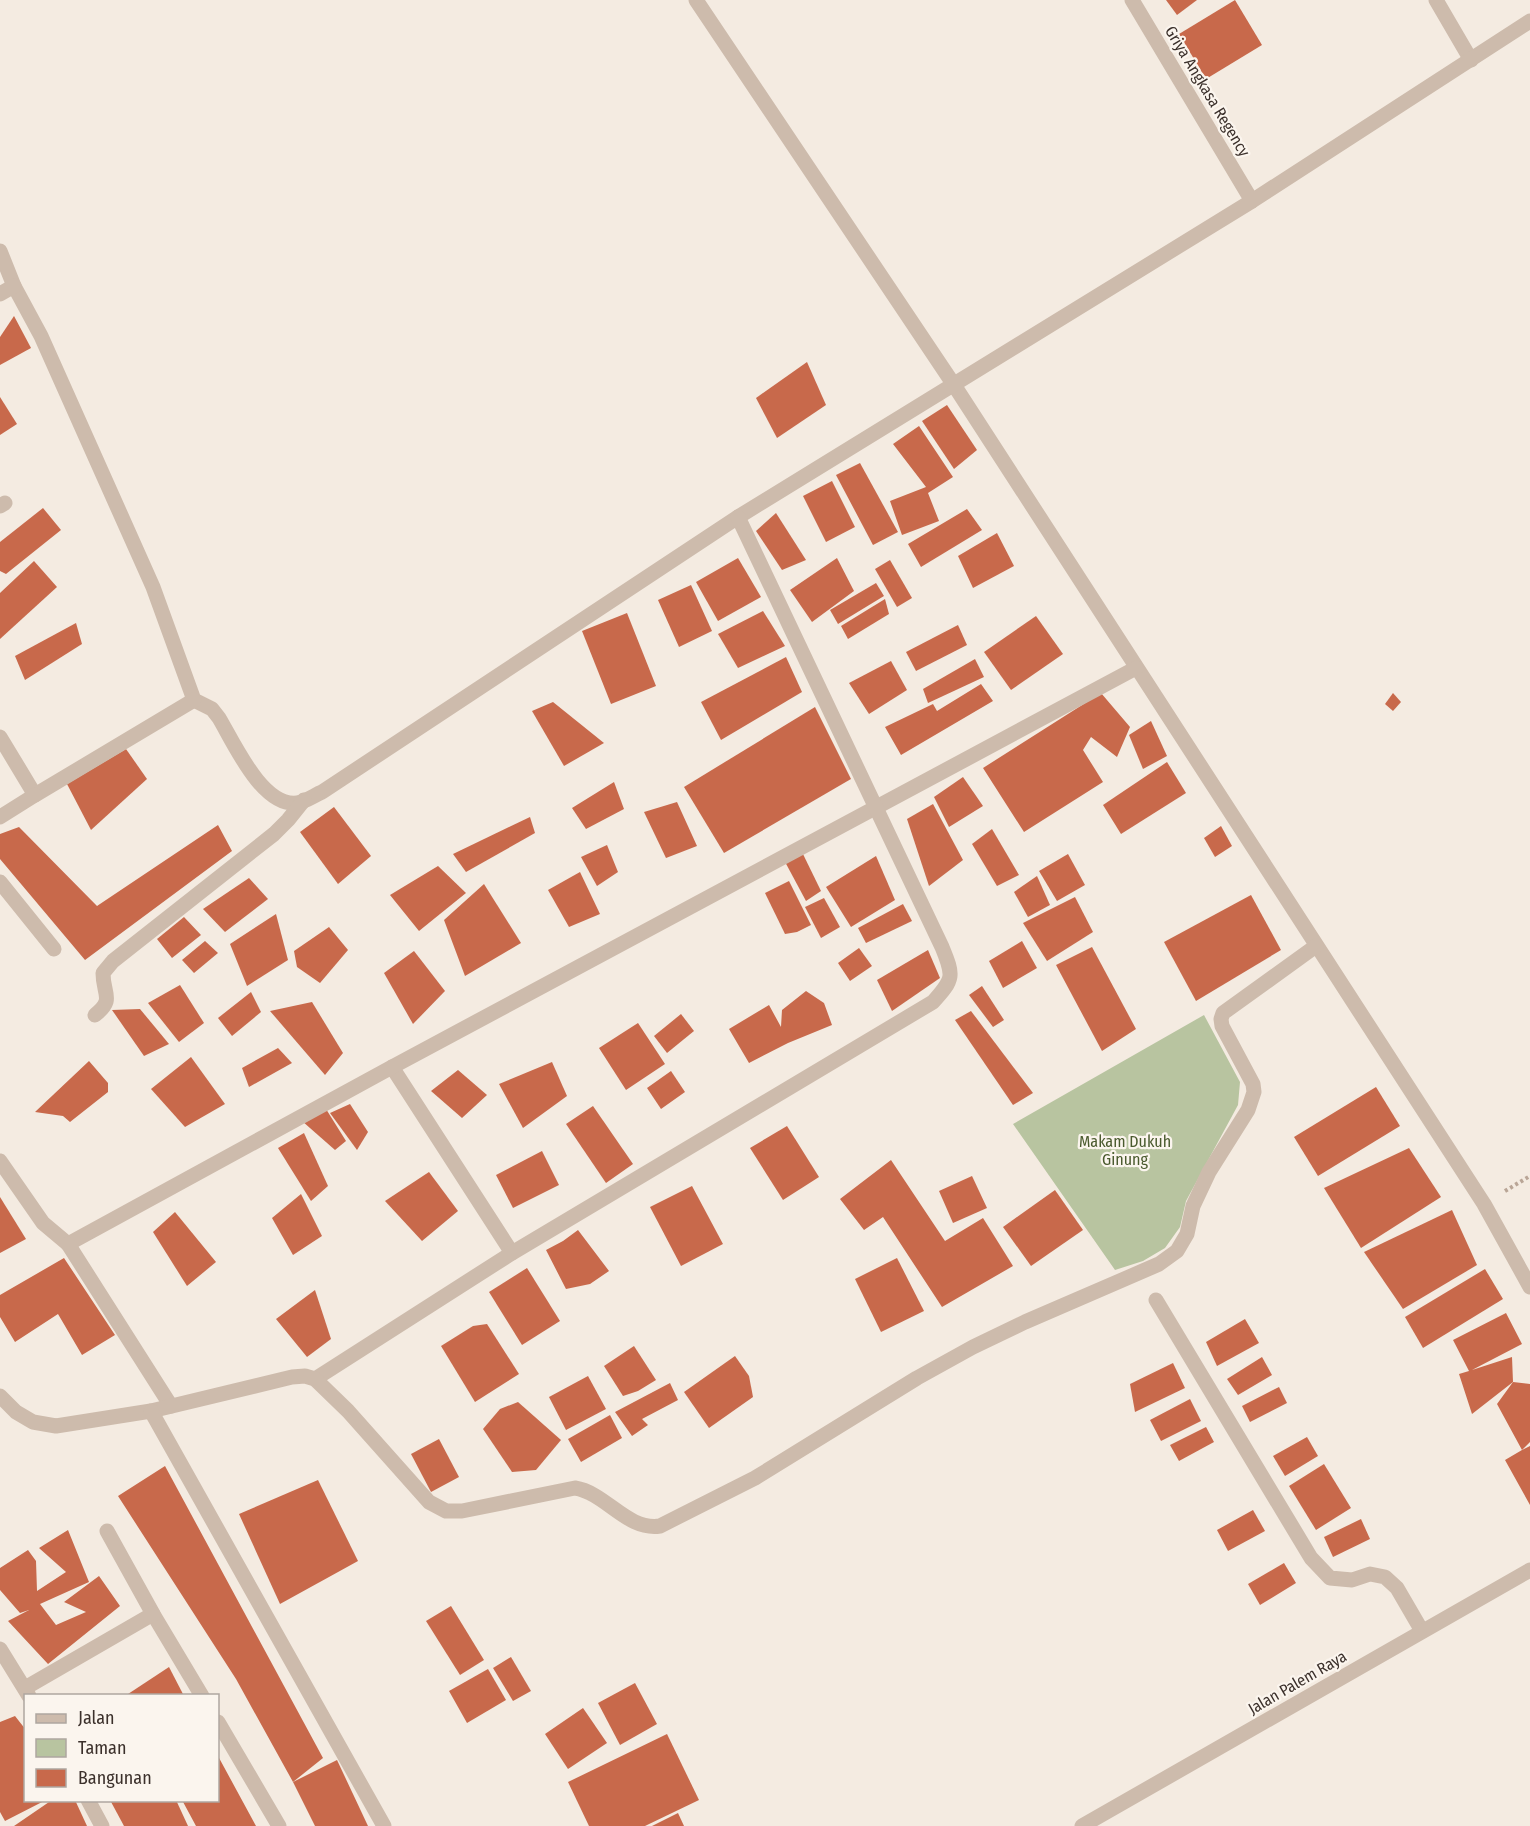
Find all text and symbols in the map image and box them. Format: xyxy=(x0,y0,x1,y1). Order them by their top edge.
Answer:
street label: Griya Angkasa Regency xyxy=(1161,23,1255,161)
park label: Makam Dukuh Ginung xyxy=(1079,1132,1171,1169)
street label: Jalan Palem Raya xyxy=(1245,1647,1350,1718)
legend xyxy=(24,1694,219,1802)
text: Jalan xyxy=(78,1707,115,1729)
text: Taman xyxy=(78,1737,126,1759)
text: Bangunan xyxy=(78,1767,152,1789)

